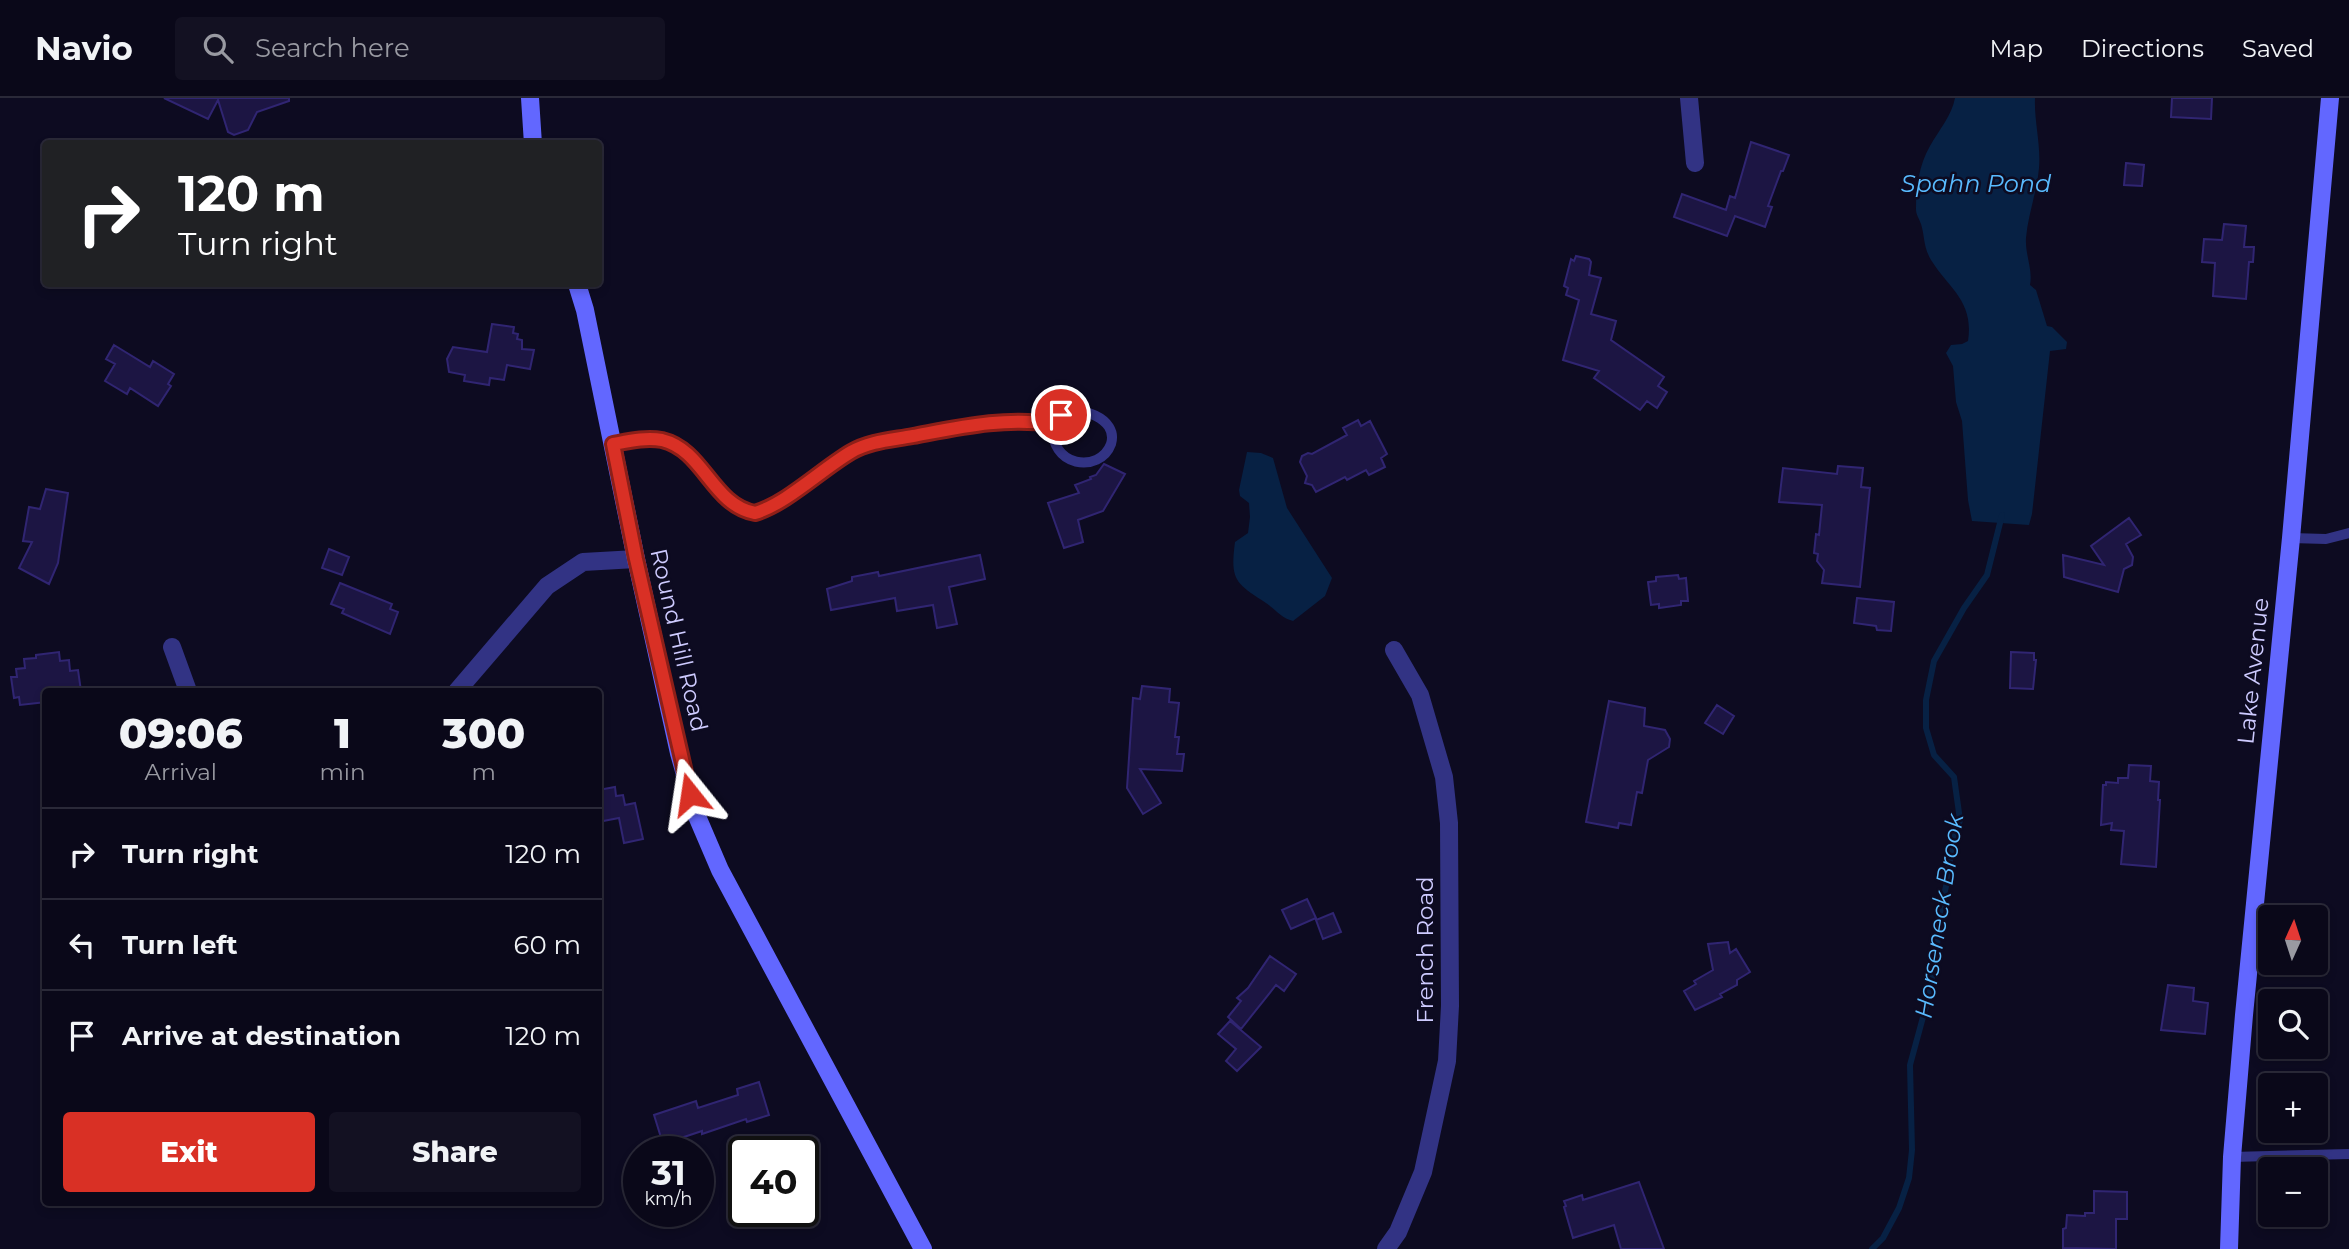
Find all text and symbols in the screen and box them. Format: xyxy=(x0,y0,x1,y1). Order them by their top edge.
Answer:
search box xyxy=(175,17,665,80)
text: Navio xyxy=(35,28,133,68)
icon: search xyxy=(199,29,237,67)
text: Search here xyxy=(255,32,410,64)
text: Map xyxy=(1990,34,2043,63)
text: Directions xyxy=(2081,34,2204,63)
text: Saved xyxy=(2242,34,2314,63)
text: 120 m xyxy=(178,164,325,223)
icon: right xyxy=(63,168,154,259)
water label: Spahn Pond xyxy=(1901,169,2052,198)
text: Turn right xyxy=(178,224,338,263)
pin xyxy=(1031,385,1091,445)
icon: arrive xyxy=(1042,396,1080,434)
street label: Round Hill Road xyxy=(644,546,714,734)
street label: Lake Avenue xyxy=(2231,596,2275,746)
text: 09:06 xyxy=(119,707,243,759)
text: 1 xyxy=(334,707,351,759)
text: 300 xyxy=(442,707,525,759)
position arrow xyxy=(653,757,727,831)
text: Arrival xyxy=(144,758,217,786)
text: min xyxy=(319,758,366,786)
text: m xyxy=(472,758,496,786)
water label: Horseneck Brook xyxy=(1909,810,1970,1020)
icon: right xyxy=(63,835,101,873)
text: Turn right xyxy=(122,838,258,870)
text: 120 m xyxy=(505,838,581,870)
street label: French Road xyxy=(1411,876,1439,1024)
north arrow xyxy=(2258,905,2328,975)
map controls xyxy=(2258,905,2328,1227)
icon: left xyxy=(63,926,101,964)
text: Turn left xyxy=(122,929,238,961)
text: 60 m xyxy=(514,929,581,961)
button: search xyxy=(2258,989,2328,1059)
icon: arrive xyxy=(63,1017,101,1055)
text: Arrive at destination xyxy=(122,1020,401,1052)
text: 120 m xyxy=(505,1020,581,1052)
button: + xyxy=(2258,1073,2328,1143)
button: Exit xyxy=(63,1112,315,1192)
button: Share xyxy=(329,1112,581,1192)
speed limit sign: 40 xyxy=(728,1136,819,1227)
text: 31 xyxy=(651,1151,686,1194)
button: − xyxy=(2258,1157,2328,1227)
text: km/h xyxy=(644,1188,693,1210)

